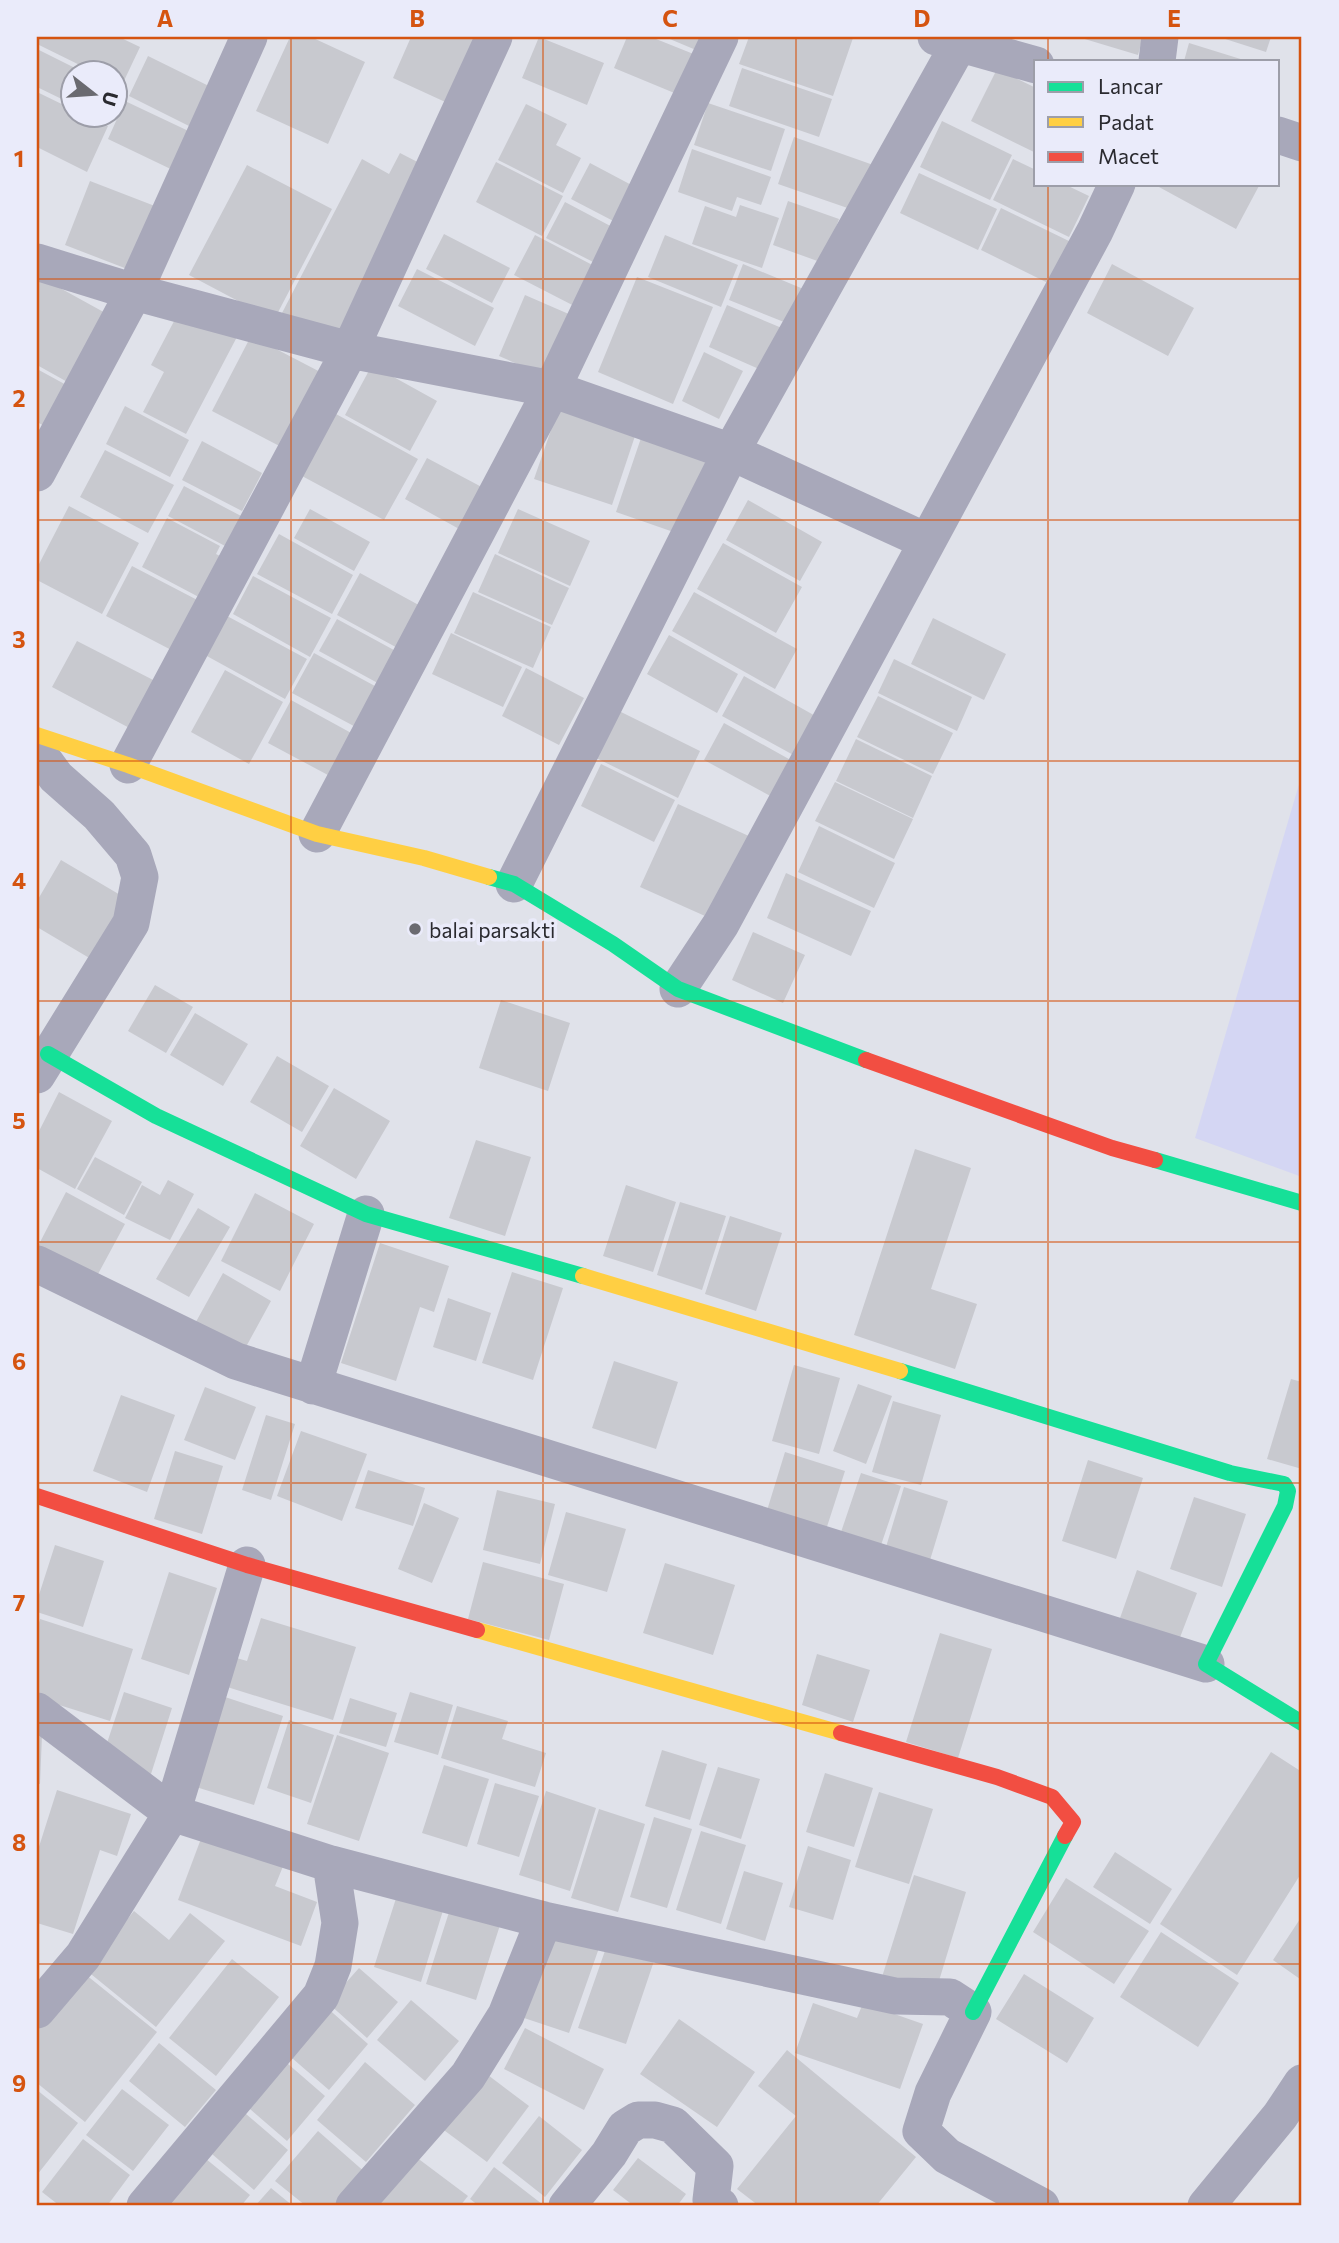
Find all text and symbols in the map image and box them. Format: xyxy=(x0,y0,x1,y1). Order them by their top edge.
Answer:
text: A xyxy=(157,4,174,32)
text: B xyxy=(409,4,425,32)
text: C xyxy=(662,4,678,32)
text: D xyxy=(914,4,931,32)
text: E xyxy=(1167,4,1181,32)
north arrow xyxy=(60,60,130,130)
legend xyxy=(1034,60,1280,186)
text: Lancar xyxy=(1098,73,1163,98)
text: U xyxy=(98,89,124,109)
text: Padat xyxy=(1098,109,1154,134)
text: Macet xyxy=(1098,143,1159,168)
text: 1 xyxy=(14,144,24,172)
text: 2 xyxy=(12,384,26,412)
text: 3 xyxy=(12,625,26,653)
text: 4 xyxy=(12,866,26,894)
place label: balai parsakti xyxy=(429,917,556,942)
marker: balai parsakti xyxy=(407,921,423,937)
text: 5 xyxy=(12,1106,26,1134)
text: 6 xyxy=(12,1347,26,1375)
text: 7 xyxy=(13,1588,25,1616)
text: 8 xyxy=(12,1828,26,1856)
text: 9 xyxy=(12,2069,26,2097)

